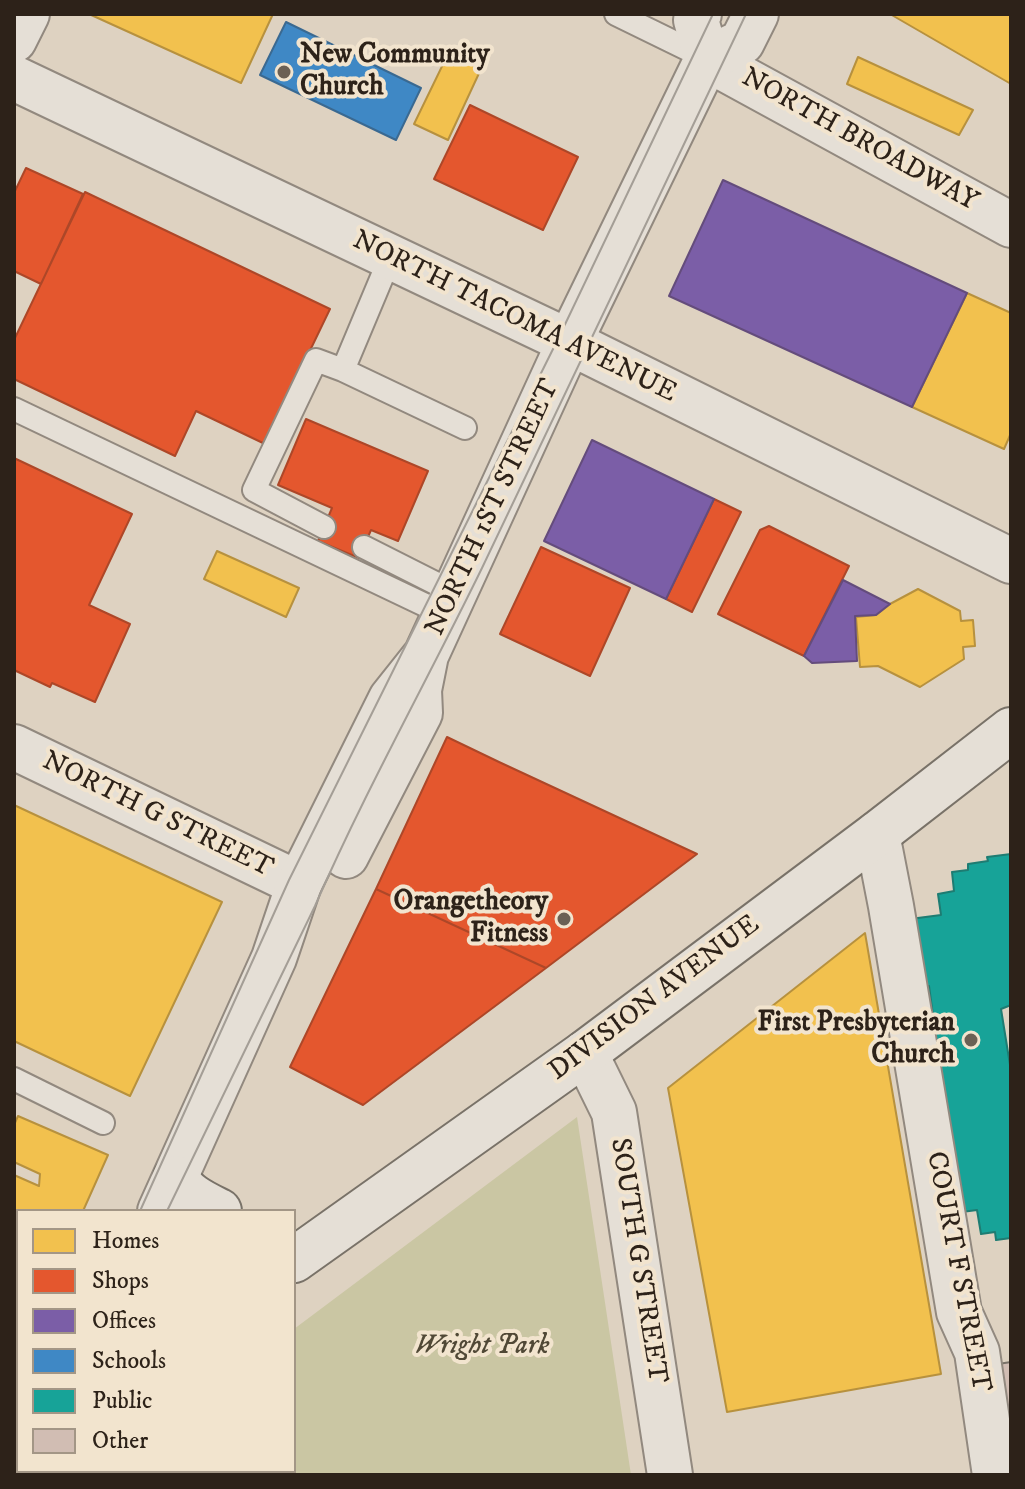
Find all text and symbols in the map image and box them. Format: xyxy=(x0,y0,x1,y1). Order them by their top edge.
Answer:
place label: New Community Church xyxy=(300,39,490,105)
street label: NORTH BROADWAY xyxy=(735,62,983,220)
marker: New Community Church xyxy=(275,63,293,81)
street label: NORTH TACOMA AVENUE xyxy=(347,225,681,411)
street label: NORTH 1ST STREET xyxy=(420,374,568,642)
street label: NORTH G STREET xyxy=(36,746,278,886)
place label: Orangetheory Fitness xyxy=(394,886,548,952)
street label: DIVISION AVENUE xyxy=(543,909,767,1089)
marker: Orangetheory Fitness xyxy=(555,910,573,928)
place label: First Presbyterian Church xyxy=(757,1007,955,1073)
marker: First Presbyterian Church xyxy=(962,1031,980,1049)
street label: SOUTH G STREET xyxy=(601,1136,673,1386)
street label: COURT F STREET xyxy=(917,1149,997,1395)
legend xyxy=(16,1209,296,1473)
text: Homes xyxy=(92,1226,159,1256)
text: Shops xyxy=(92,1266,149,1296)
text: Offices xyxy=(92,1306,156,1336)
park label: Wright Park xyxy=(415,1330,549,1364)
text: Schools xyxy=(92,1346,166,1376)
text: Public xyxy=(92,1386,152,1416)
text: Other xyxy=(92,1426,148,1456)

